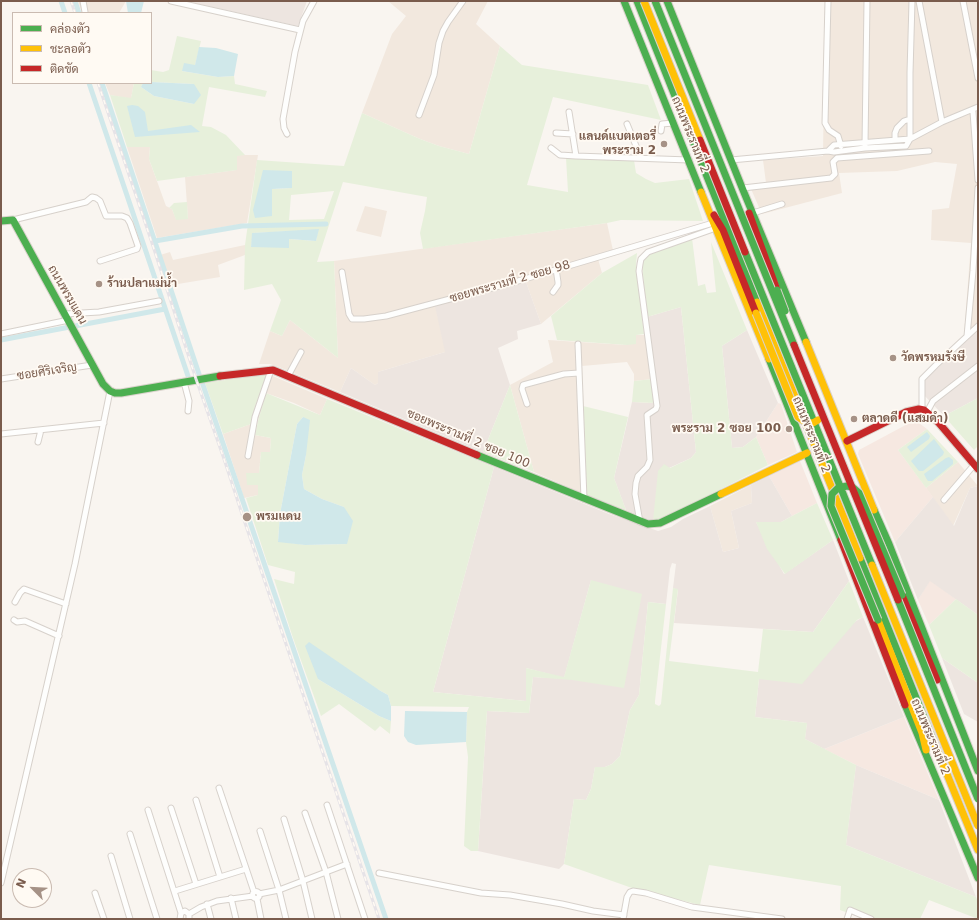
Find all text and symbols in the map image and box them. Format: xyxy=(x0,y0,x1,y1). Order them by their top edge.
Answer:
legend xyxy=(12,12,152,84)
text: คล่องตัว xyxy=(50,22,90,36)
text: ชะลอตัว xyxy=(50,42,91,56)
text: ติดขัด xyxy=(50,62,79,76)
street label: ถนนพระรามที่ 2 xyxy=(668,95,712,175)
place label: แลนด์แบตเตอรี่ พระราม 2 xyxy=(579,130,656,158)
marker: แลนด์แบตเตอรี่ พระราม 2 xyxy=(659,139,669,149)
street label: ซอยพระรามที่ 2 ซอย 98 xyxy=(448,258,572,306)
street label: ถนนพรมแดน xyxy=(44,263,90,327)
place label: ร้านปลาแม่น้ำ xyxy=(107,277,177,291)
marker: ร้านปลาแม่น้ำ xyxy=(94,279,104,289)
place label: วัดพรหมรังษี xyxy=(901,351,965,365)
marker: วัดพรหมรังษี xyxy=(888,353,898,363)
street label: ซอยศิริเจริญ xyxy=(16,360,78,384)
street label: ถนนพระรามที่ 2 xyxy=(789,395,833,475)
street label: ซอยพระรามที่ 2 ซอย 100 xyxy=(404,407,532,471)
place label: ตลาดดี (แสมดำ) xyxy=(862,412,948,426)
marker: ตลาดดี (แสมดำ) xyxy=(849,414,859,424)
place label: พระราม 2 ซอย 100 xyxy=(672,422,781,436)
marker: พระราม 2 ซอย 100 xyxy=(784,424,794,434)
place label: พรมแดน xyxy=(256,510,301,524)
marker: พรมแดน xyxy=(241,511,253,523)
street label: ถนนพระรามที่ 2 xyxy=(907,697,953,777)
north arrow xyxy=(12,868,52,908)
text: N xyxy=(14,876,29,890)

